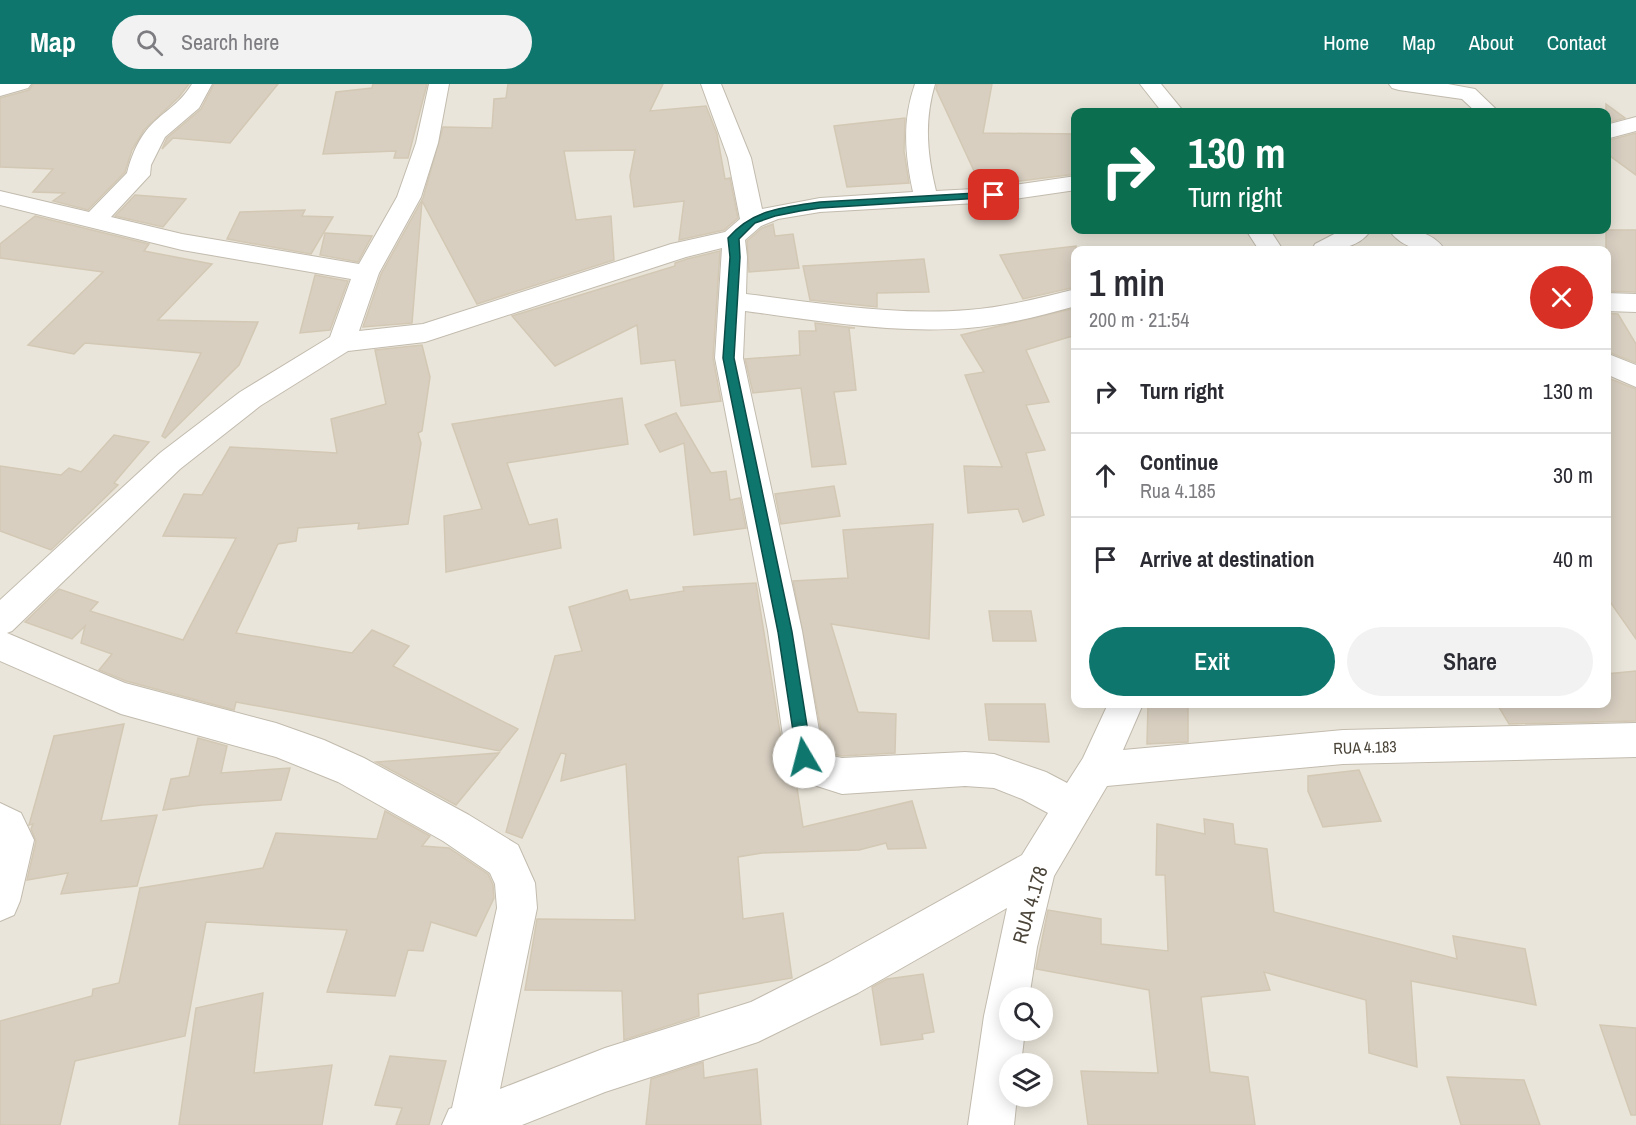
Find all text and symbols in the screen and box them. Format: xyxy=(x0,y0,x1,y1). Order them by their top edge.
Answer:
search box xyxy=(112,15,532,69)
text: Map xyxy=(30,23,76,61)
icon: search xyxy=(133,26,166,59)
text: Search here xyxy=(181,27,279,57)
text: Home xyxy=(1323,28,1369,57)
text: Map xyxy=(1402,28,1436,57)
text: About xyxy=(1469,28,1514,57)
text: Contact xyxy=(1547,28,1606,57)
text: 130 m xyxy=(1188,125,1286,181)
icon: right xyxy=(1089,132,1167,210)
pin xyxy=(968,169,1019,220)
icon: arrive xyxy=(977,178,1010,211)
text: Turn right xyxy=(1188,179,1282,215)
text: 1 min xyxy=(1089,259,1165,307)
button: close xyxy=(1530,266,1593,329)
text: 200 m · 21:54 xyxy=(1089,306,1189,333)
icon: right xyxy=(1089,375,1122,408)
text: Turn right xyxy=(1140,376,1224,406)
text: 130 m xyxy=(1543,376,1593,406)
text: Continue xyxy=(1140,447,1218,477)
icon: ahead xyxy=(1089,459,1122,492)
text: 30 m xyxy=(1553,460,1593,490)
text: Rua 4.185 xyxy=(1140,477,1216,504)
icon: arrive xyxy=(1089,543,1122,576)
text: Arrive at destination xyxy=(1140,544,1314,574)
text: 40 m xyxy=(1553,544,1593,574)
button: Exit xyxy=(1089,627,1335,696)
button: Share xyxy=(1347,627,1593,696)
position arrow xyxy=(772,725,836,789)
street label: RUA 4.183 xyxy=(1333,735,1397,759)
street label: RUA 4.178 xyxy=(1006,863,1053,947)
map controls xyxy=(999,987,1053,1107)
button: search xyxy=(999,987,1053,1041)
button: layers xyxy=(999,1053,1053,1107)

